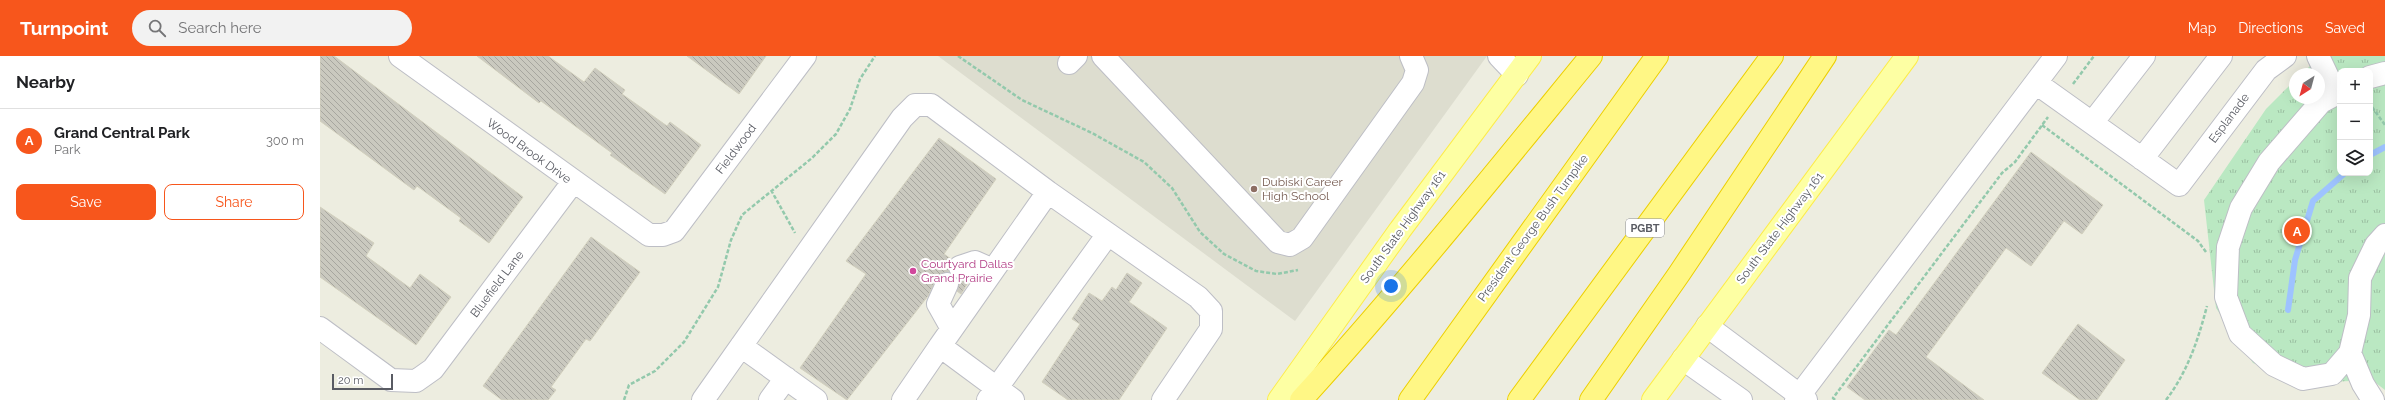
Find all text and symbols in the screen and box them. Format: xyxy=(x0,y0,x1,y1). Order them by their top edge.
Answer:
search box xyxy=(132,10,412,46)
text: Turnpoint xyxy=(20,17,108,39)
icon: search xyxy=(146,17,168,39)
text: Search here xyxy=(178,19,262,37)
text: Map xyxy=(2188,20,2216,36)
text: Directions xyxy=(2238,20,2303,36)
text: Saved xyxy=(2325,20,2365,36)
north arrow xyxy=(2289,68,2325,104)
map controls xyxy=(2337,68,2373,176)
button: + xyxy=(2337,68,2373,104)
text: Nearby xyxy=(16,72,75,92)
street label: Esplanade xyxy=(2206,90,2252,146)
button: − xyxy=(2337,104,2373,140)
street label: Wood Brook Drive xyxy=(484,116,574,186)
street label: Fieldwood xyxy=(713,121,759,177)
text: Grand Central Park xyxy=(54,124,190,142)
text: A xyxy=(25,133,33,148)
text: 300 m xyxy=(266,133,304,148)
button: layers xyxy=(2337,140,2373,176)
text: Park xyxy=(54,142,81,157)
street label: President George Bush Turnpike xyxy=(1475,152,1591,304)
street label: South State Highway 161 xyxy=(1357,168,1449,286)
street label: South State Highway 161 xyxy=(1734,170,1826,286)
place label: Dubiski Career High School xyxy=(1262,175,1343,203)
button: Save xyxy=(16,184,156,220)
button: Share xyxy=(164,184,304,220)
marker: Dubiski Career High School xyxy=(1249,184,1259,194)
pin: A xyxy=(2284,216,2310,246)
road number: PGBT xyxy=(1626,219,1664,237)
street label: Bluefield Lane xyxy=(467,248,527,320)
place label: Courtyard Dallas Grand Prairie xyxy=(921,257,1013,285)
marker: Courtyard Dallas Grand Prairie xyxy=(908,266,918,276)
your location xyxy=(1381,276,1401,296)
scale bar xyxy=(332,372,393,391)
text: 20 m xyxy=(338,374,363,387)

